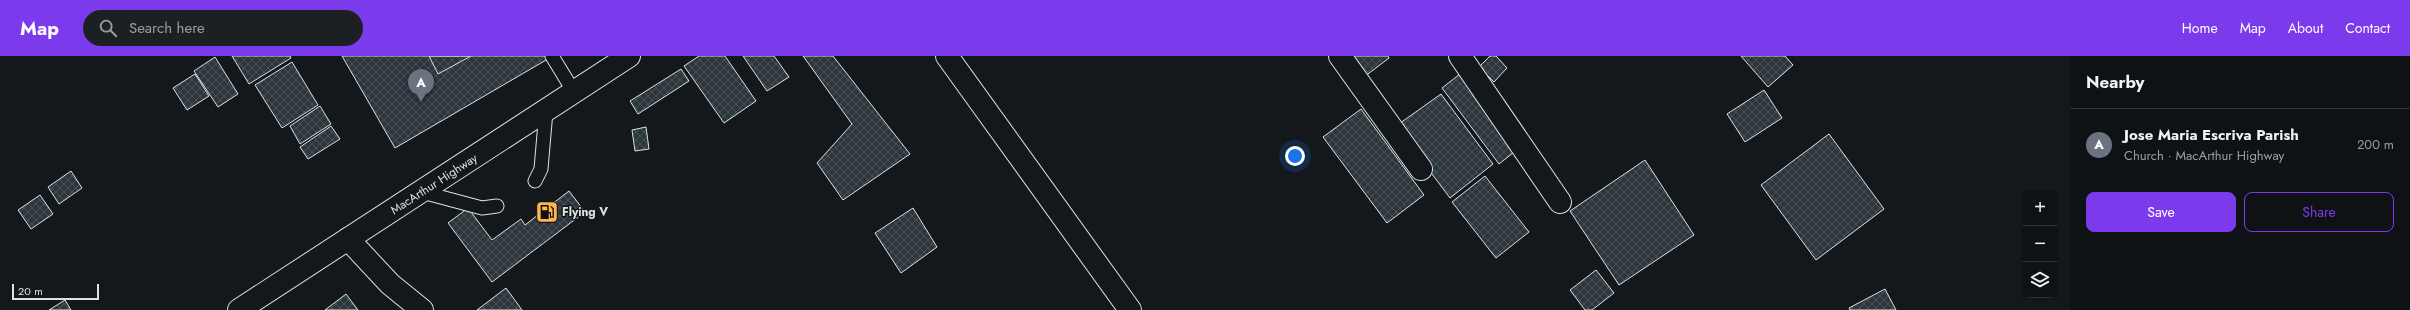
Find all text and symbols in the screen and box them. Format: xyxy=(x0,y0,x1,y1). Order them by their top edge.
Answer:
search box xyxy=(83,10,363,46)
text: Map xyxy=(20,15,59,42)
icon: search xyxy=(97,17,119,39)
text: Search here xyxy=(129,17,205,39)
text: Home xyxy=(2182,18,2218,38)
text: Map xyxy=(2240,18,2266,38)
text: About xyxy=(2288,18,2323,38)
text: Contact xyxy=(2345,18,2390,38)
pin: A xyxy=(408,69,434,102)
text: Nearby xyxy=(2086,70,2144,94)
text: Jose Maria Escriva Parish xyxy=(2124,124,2299,146)
text: A xyxy=(2094,135,2104,154)
text: 200 m xyxy=(2357,135,2394,154)
your location xyxy=(1285,146,1305,166)
text: Church · MacArthur Highway xyxy=(2124,146,2284,165)
street label: MacArthur Highway xyxy=(387,149,482,219)
map controls xyxy=(2022,190,2058,298)
button: + xyxy=(2022,190,2058,226)
button: Save xyxy=(2086,192,2236,232)
button: Share xyxy=(2244,192,2394,232)
fuel station icon: Flying V xyxy=(534,199,560,225)
place label: Flying V xyxy=(562,203,608,221)
button: − xyxy=(2022,226,2058,262)
button: layers xyxy=(2022,262,2058,298)
scale bar xyxy=(12,282,99,301)
text: 20 m xyxy=(18,283,43,299)

